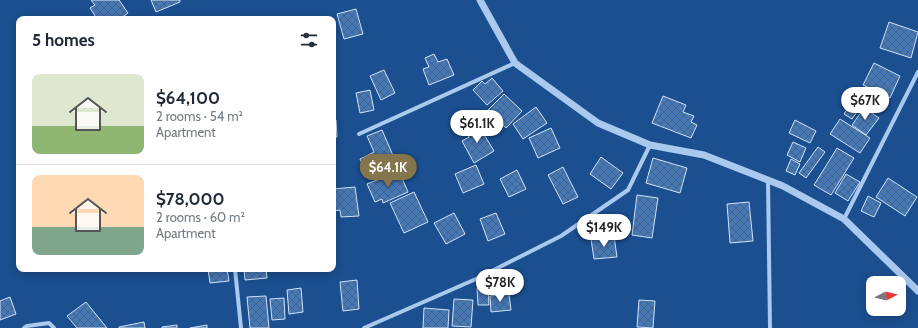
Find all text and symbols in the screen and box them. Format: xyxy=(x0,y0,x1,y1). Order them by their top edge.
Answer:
icon: filters xyxy=(298,29,320,51)
text: 5 homes xyxy=(32,30,95,50)
pin: $67K xyxy=(841,87,889,121)
text: $64,100 xyxy=(156,88,220,108)
icon: home xyxy=(64,90,112,138)
text: $67K xyxy=(850,92,880,108)
text: 2 rooms · 54 m² xyxy=(156,108,243,124)
pin: $61.1K xyxy=(444,110,510,144)
text: $61.1K xyxy=(459,115,495,131)
text: Apartment xyxy=(156,124,216,140)
pin: $64.1K xyxy=(355,154,421,188)
text: $64.1K xyxy=(369,159,407,175)
text: $78,000 xyxy=(156,189,225,209)
icon: home xyxy=(64,191,112,239)
text: 2 rooms · 60 m² xyxy=(156,209,245,225)
pin: $149K xyxy=(576,214,632,248)
text: $149K xyxy=(586,219,622,235)
text: Apartment xyxy=(156,225,216,241)
pin: $78K xyxy=(476,269,524,303)
text: $78K xyxy=(485,274,515,290)
north arrow xyxy=(866,276,906,316)
map controls xyxy=(866,276,906,316)

